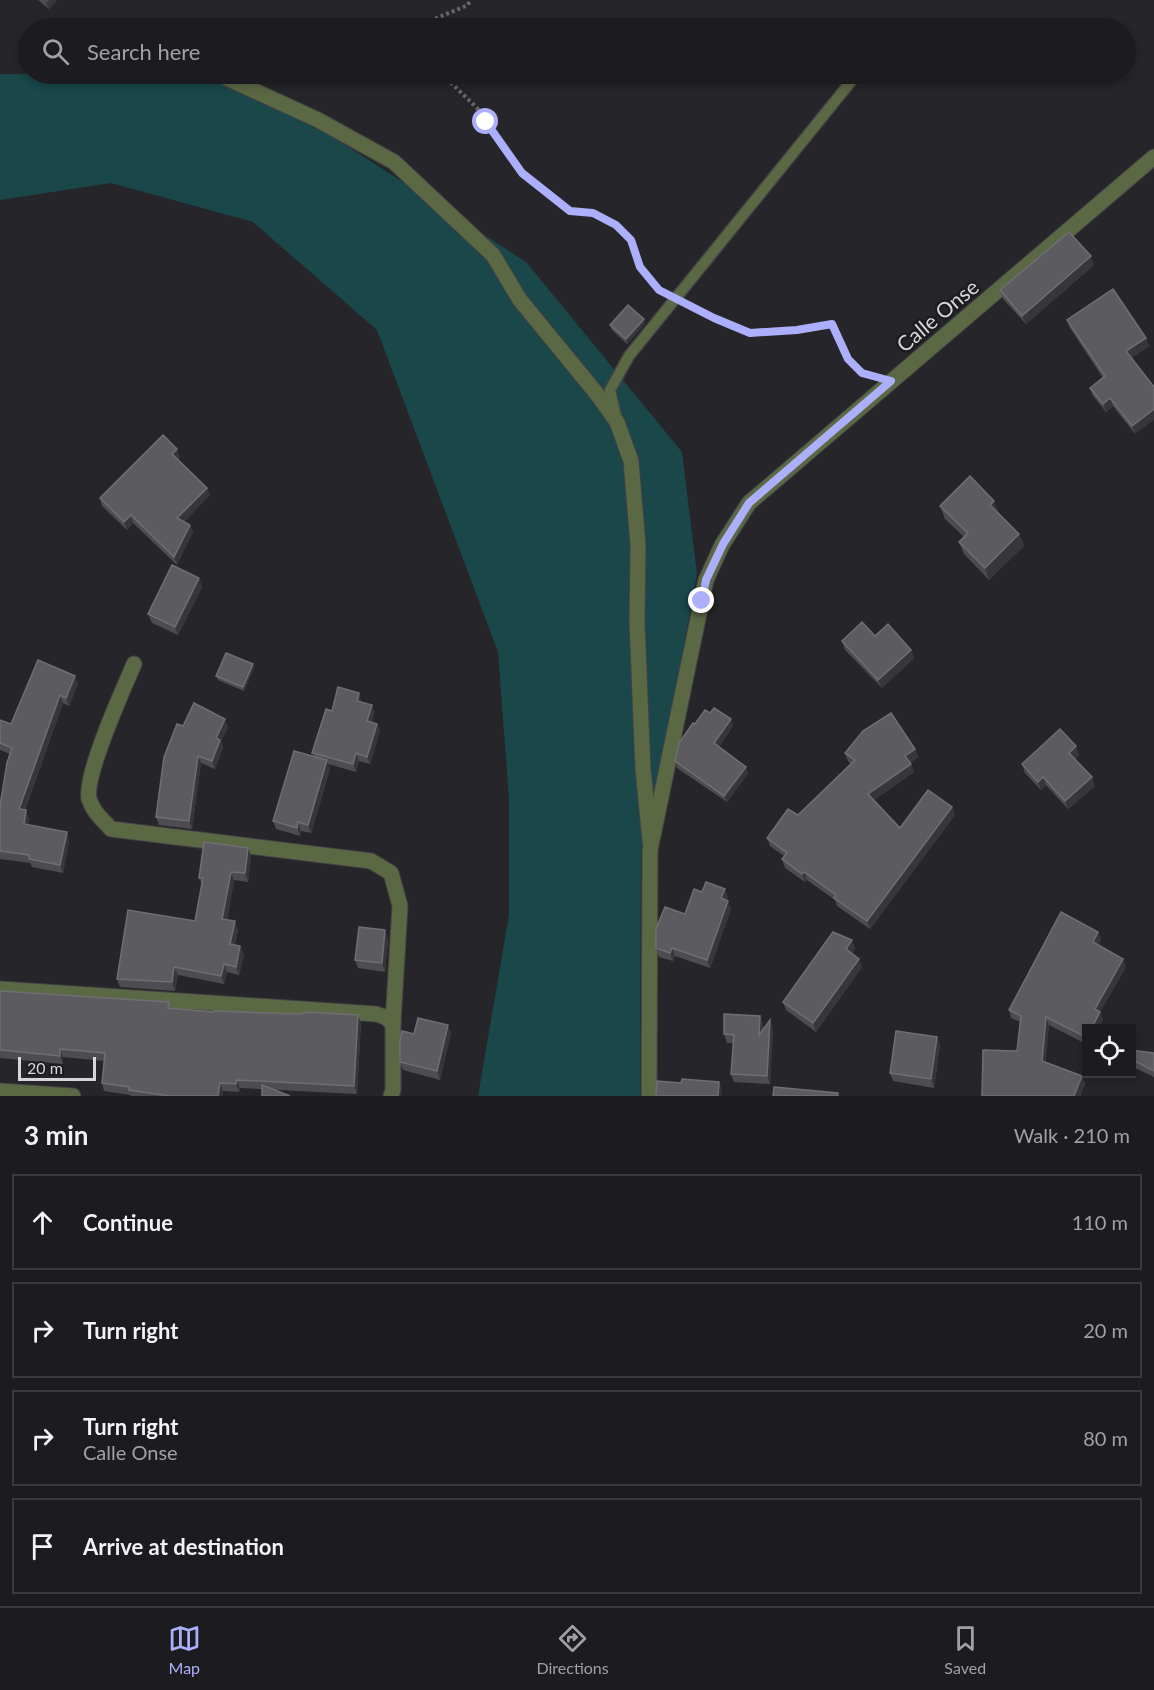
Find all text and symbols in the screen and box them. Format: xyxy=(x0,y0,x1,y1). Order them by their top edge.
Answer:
search box xyxy=(18,18,1136,84)
icon: search xyxy=(39,35,72,68)
text: Search here xyxy=(87,38,200,65)
route start xyxy=(472,108,498,134)
street label: Calle Onse xyxy=(891,273,983,357)
route end xyxy=(688,587,714,613)
map controls xyxy=(1082,1024,1136,1078)
button: locate xyxy=(1082,1024,1136,1078)
scale bar xyxy=(18,1054,96,1082)
text: 20 m xyxy=(27,1058,63,1077)
text: 3 min xyxy=(24,1119,88,1151)
text: Walk · 210 m xyxy=(1014,1123,1130,1147)
icon: ahead xyxy=(26,1206,59,1239)
text: Continue xyxy=(83,1209,173,1236)
text: 110 m xyxy=(1072,1210,1128,1234)
icon: right xyxy=(26,1314,59,1347)
text: Turn right xyxy=(83,1317,178,1344)
text: 20 m xyxy=(1083,1318,1128,1342)
text: Turn right xyxy=(83,1413,178,1440)
icon: right xyxy=(26,1422,59,1455)
text: 80 m xyxy=(1083,1426,1128,1450)
text: Calle Onse xyxy=(83,1440,178,1464)
icon: arrive xyxy=(26,1530,59,1563)
text: Arrive at destination xyxy=(83,1533,284,1560)
tab: Map xyxy=(168,1622,201,1677)
tab: Directions xyxy=(536,1622,609,1677)
tab: Saved xyxy=(944,1622,986,1677)

